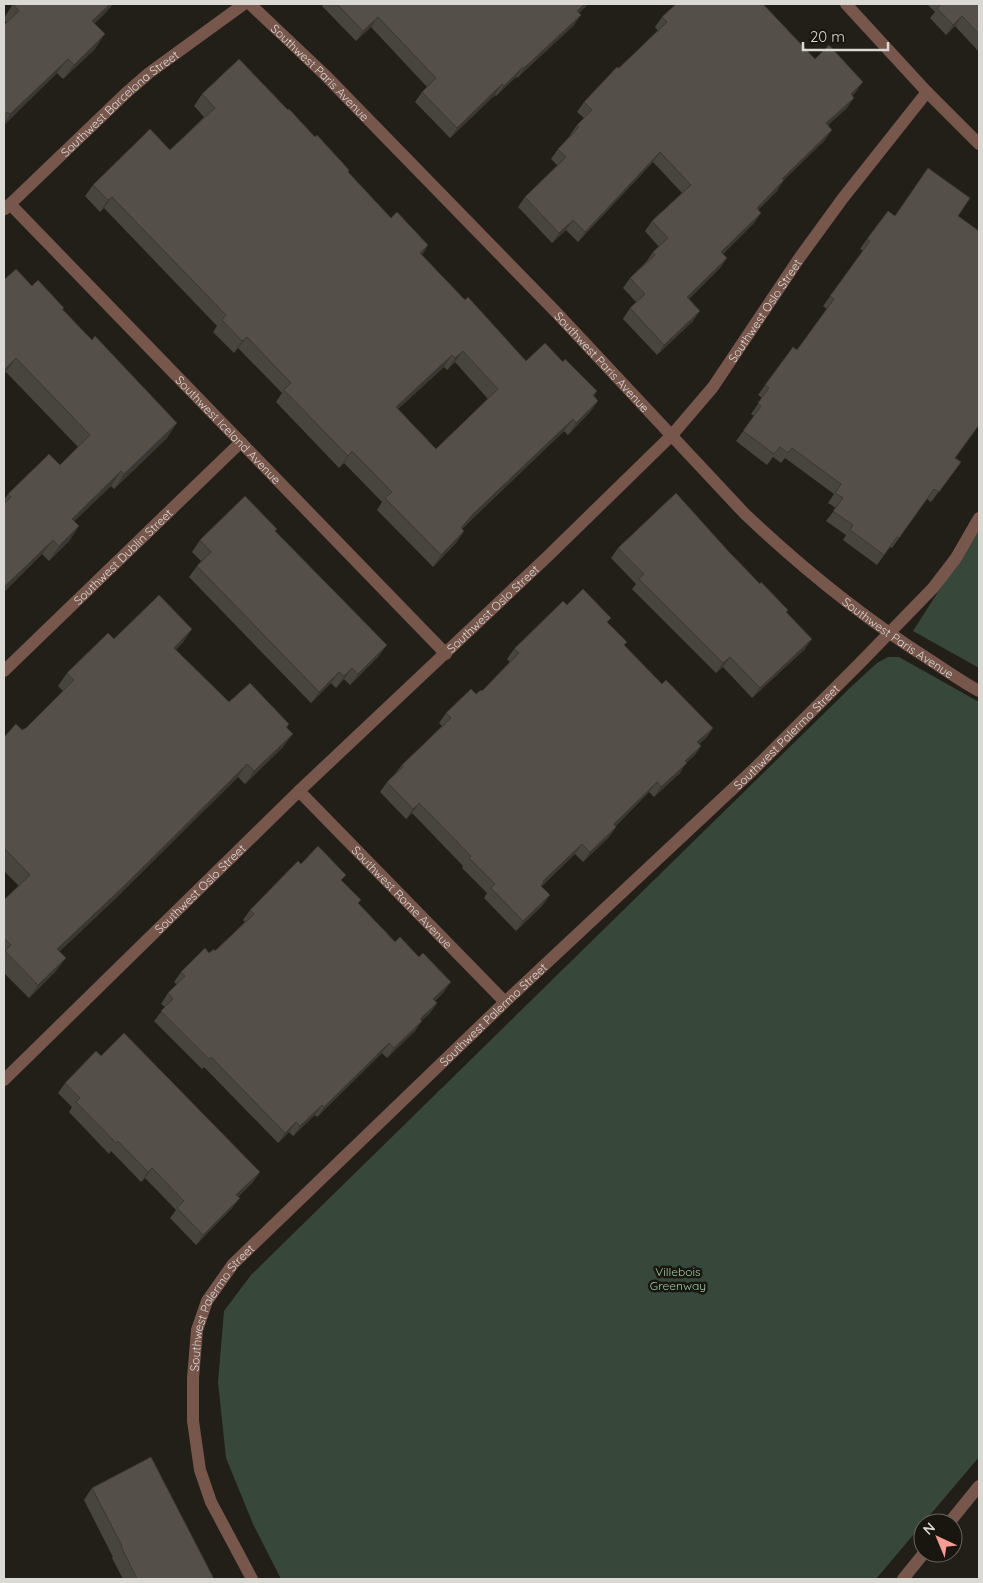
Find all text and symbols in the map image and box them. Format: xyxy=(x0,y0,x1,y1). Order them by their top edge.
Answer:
scale bar xyxy=(803,20,888,52)
street label: Southwest Paris Avenue xyxy=(268,21,373,124)
text: 20 m xyxy=(810,27,845,46)
street label: Southwest Barcelona Street xyxy=(57,47,181,159)
street label: Southwest Oslo Street xyxy=(724,256,804,365)
street label: Southwest Paris Avenue xyxy=(552,308,653,415)
street label: Southwest Iceland Avenue xyxy=(173,372,285,487)
street label: Southwest Dublin Street xyxy=(70,505,175,607)
street label: Southwest Oslo Street xyxy=(443,561,542,656)
street label: Southwest Paris Avenue xyxy=(840,594,957,681)
street label: Southwest Palermo Street xyxy=(730,681,842,792)
street label: Southwest Oslo Street xyxy=(151,840,248,936)
street label: Southwest Rome Avenue xyxy=(349,842,456,952)
street label: Southwest Palermo Street xyxy=(436,959,550,1069)
street label: Southwest Palermo Street xyxy=(186,1241,257,1372)
park label: Villebois Greenway xyxy=(650,1264,706,1293)
north arrow xyxy=(913,1513,963,1563)
text: N xyxy=(919,1519,939,1539)

